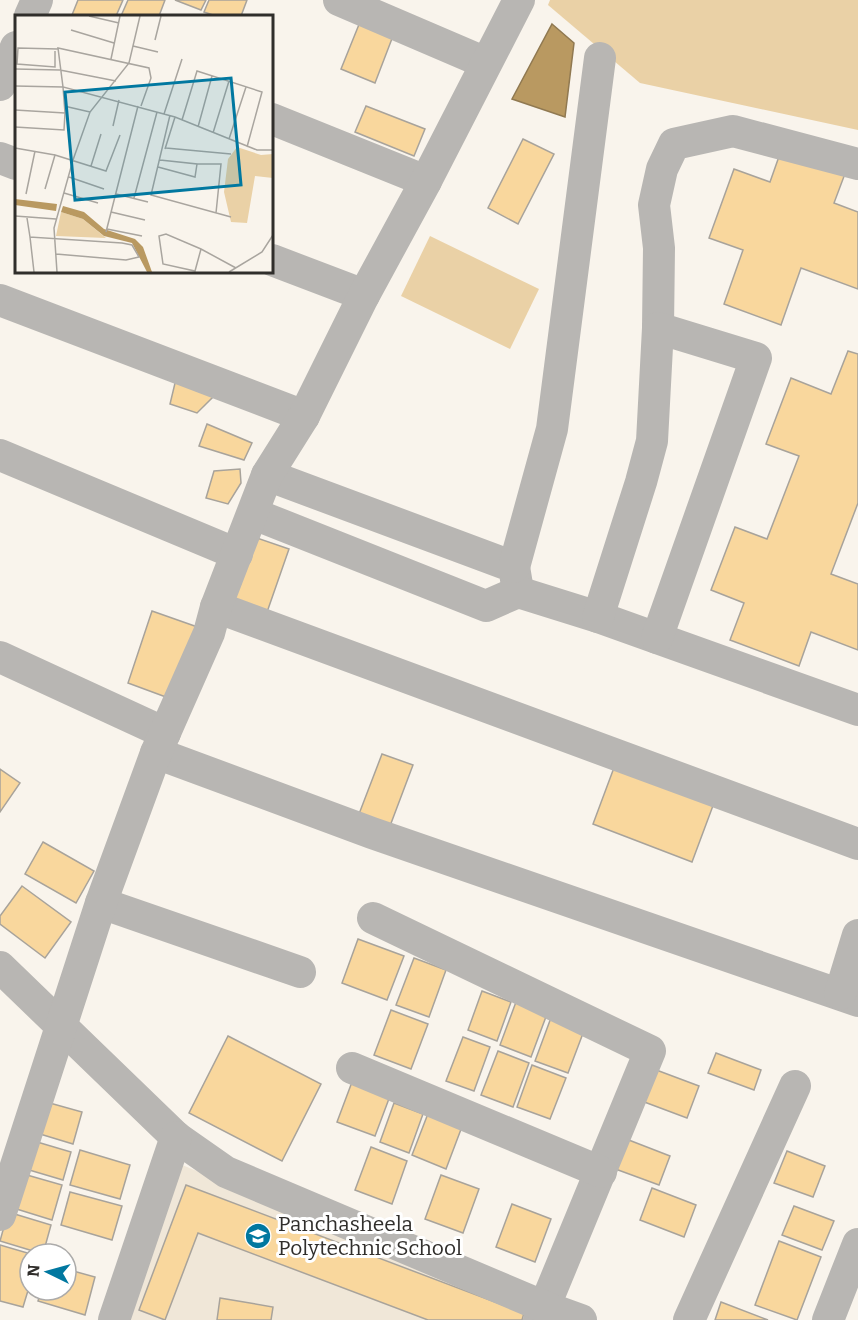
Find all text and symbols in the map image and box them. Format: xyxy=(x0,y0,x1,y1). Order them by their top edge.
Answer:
inset map xyxy=(15,15,273,273)
place label: Panchasheela Polytechnic School xyxy=(278,1211,462,1261)
school or university icon: Panchasheela Polytechnic School xyxy=(243,1221,273,1251)
north arrow xyxy=(18,1242,78,1302)
text: N xyxy=(24,1264,44,1278)

